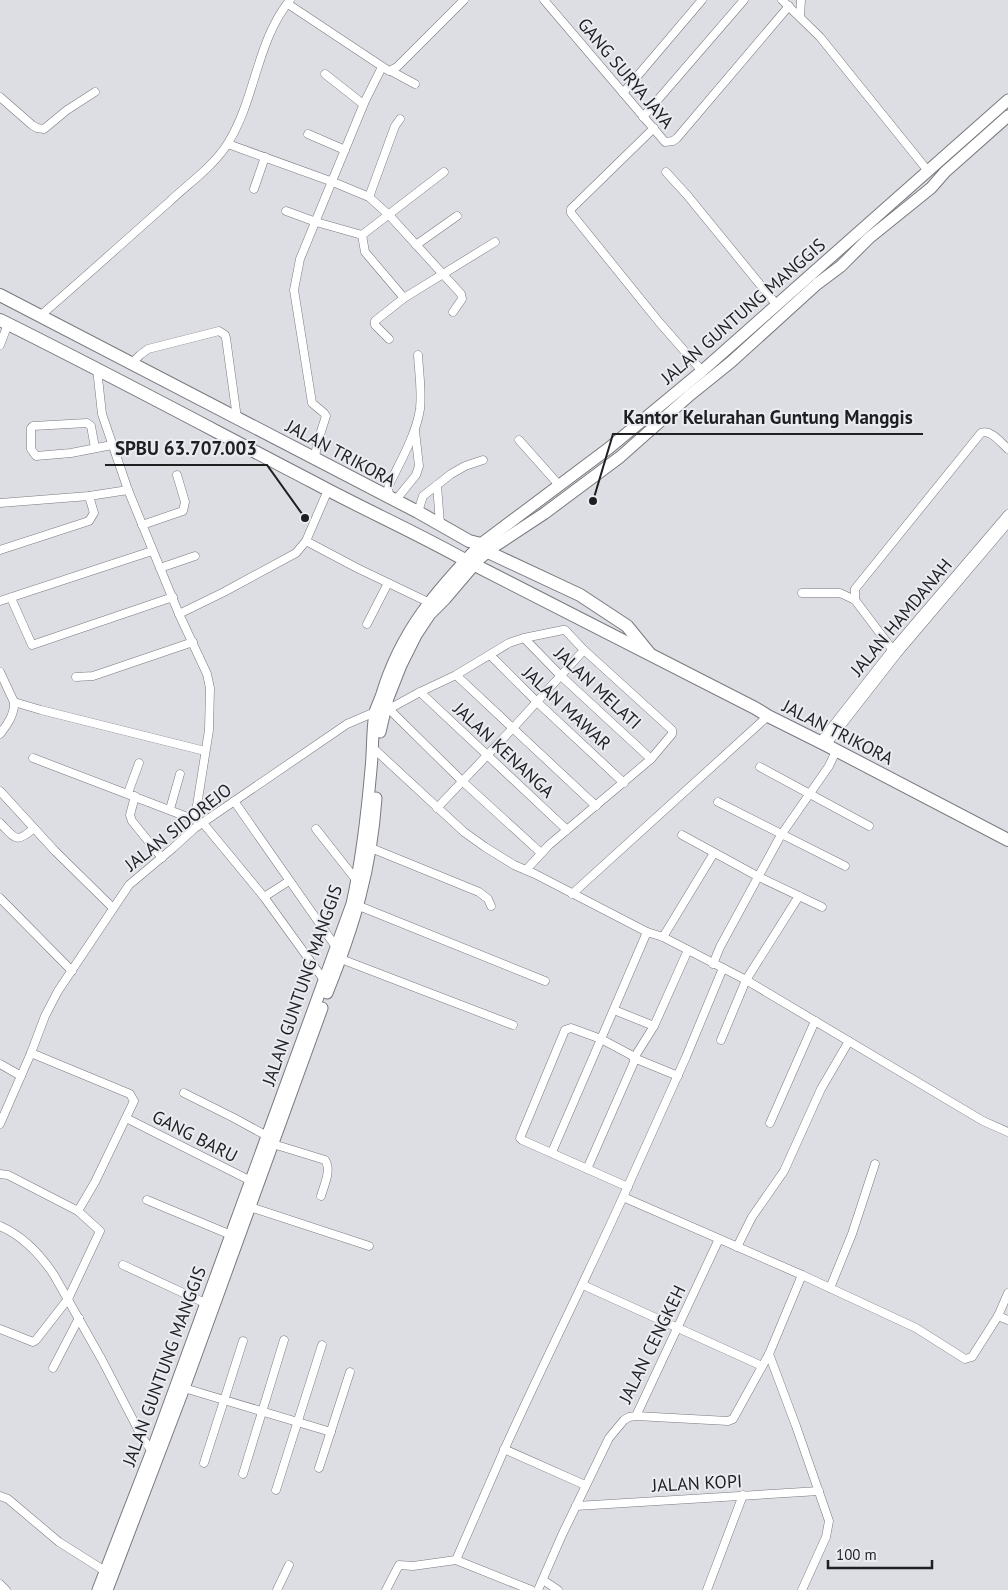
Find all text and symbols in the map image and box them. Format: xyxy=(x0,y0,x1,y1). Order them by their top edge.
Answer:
street label: GANG SURYA JAYA xyxy=(573,13,679,134)
street label: JALAN GUNTUNG MANGGIS xyxy=(655,233,830,390)
callout: Kantor Kelurahan Guntung Manggis xyxy=(613,400,923,434)
text: Kantor Kelurahan Guntung Manggis xyxy=(623,405,913,429)
street label: JALAN TRIKORA xyxy=(281,414,400,492)
callout: SPBU 63.707.003 xyxy=(105,431,267,465)
text: SPBU 63.707.003 xyxy=(115,436,257,460)
street label: JALAN HAMDANAH xyxy=(845,554,957,681)
street label: JALAN MELATI xyxy=(549,641,646,734)
street label: JALAN MAWAR xyxy=(517,661,616,755)
street label: JALAN TRIKORA xyxy=(778,694,898,770)
street label: JALAN KENANGA xyxy=(448,697,560,803)
street label: JALAN SIDOREJO xyxy=(119,778,236,877)
street label: JALAN GUNTUNG MANGGIS xyxy=(256,882,347,1089)
street label: GANG BARU xyxy=(148,1105,242,1167)
street label: JALAN GUNTUNG MANGGIS xyxy=(117,1263,211,1470)
street label: JALAN CENGKEH xyxy=(613,1281,690,1408)
street label: JALAN KOPI xyxy=(650,1469,743,1497)
scale bar xyxy=(828,1538,932,1570)
text: 100 m xyxy=(836,1545,877,1564)

